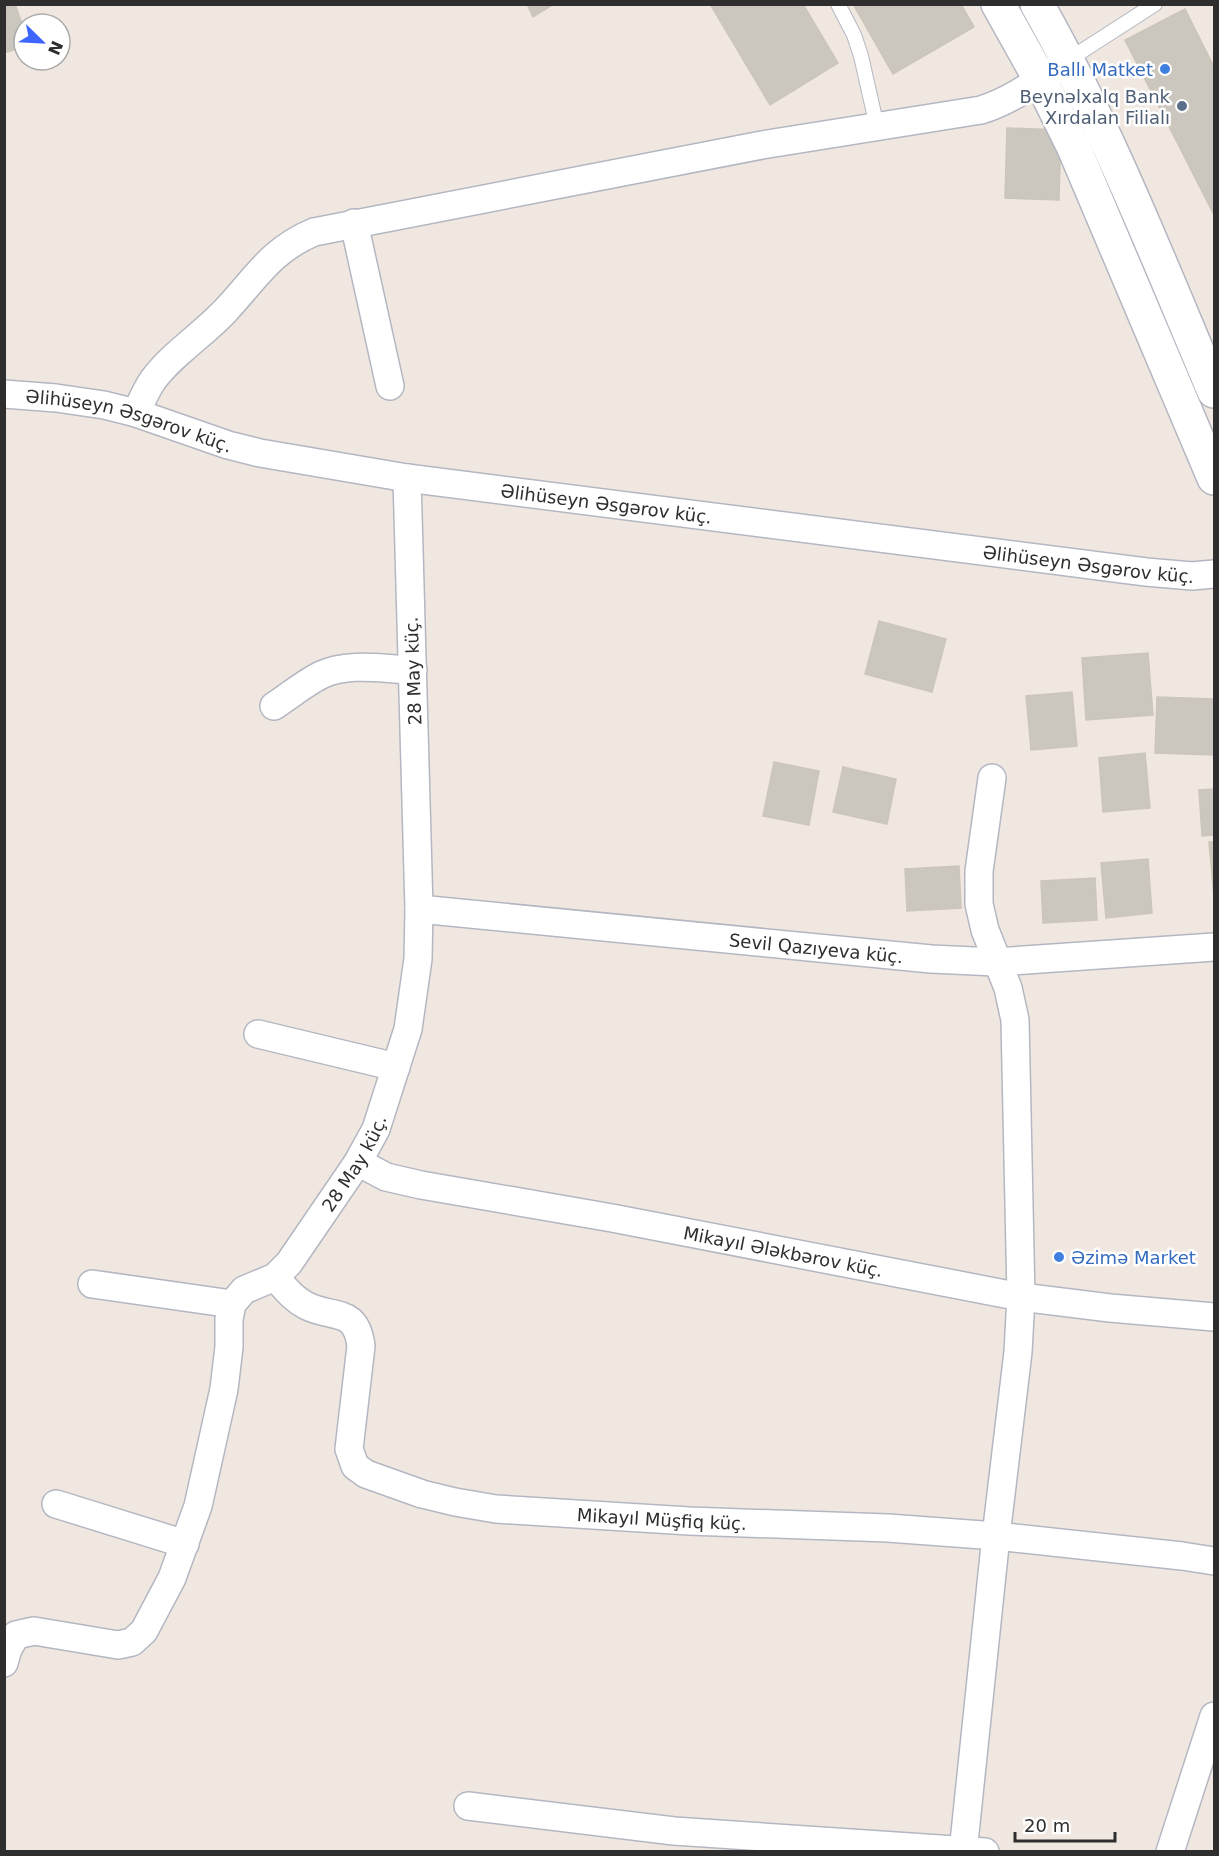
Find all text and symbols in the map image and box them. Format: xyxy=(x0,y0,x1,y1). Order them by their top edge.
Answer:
north arrow xyxy=(12,12,72,72)
text: N xyxy=(44,38,67,58)
place label: Ballı Matket xyxy=(1047,59,1153,80)
marker: Ballı Matket xyxy=(1158,62,1172,76)
place label: Beynəlxalq Bank Xırdalan Filialı xyxy=(1019,86,1171,128)
marker: Beynəlxalq Bank Xırdalan Filialı xyxy=(1175,99,1189,113)
street label: Əlihüseyn Əsgərov küç. xyxy=(25,385,234,456)
street label: Əlihüseyn Əsgərov küç. xyxy=(499,480,713,527)
street label: Əlihüseyn Əsgərov küç. xyxy=(982,541,1195,587)
street label: 28 May küç. xyxy=(401,616,425,726)
street label: Sevil Qazıyeva küç. xyxy=(728,929,904,967)
street label: 28 May küç. xyxy=(317,1113,390,1215)
street label: Mikayıl Ələkbərov küç. xyxy=(682,1222,885,1281)
place label: Əzimə Market xyxy=(1071,1247,1196,1268)
marker: Əzimə Market xyxy=(1052,1250,1066,1264)
street label: Mikayıl Müşfiq küç. xyxy=(576,1504,747,1534)
scale bar xyxy=(1015,1805,1116,1843)
text: 20 m xyxy=(1024,1815,1070,1836)

